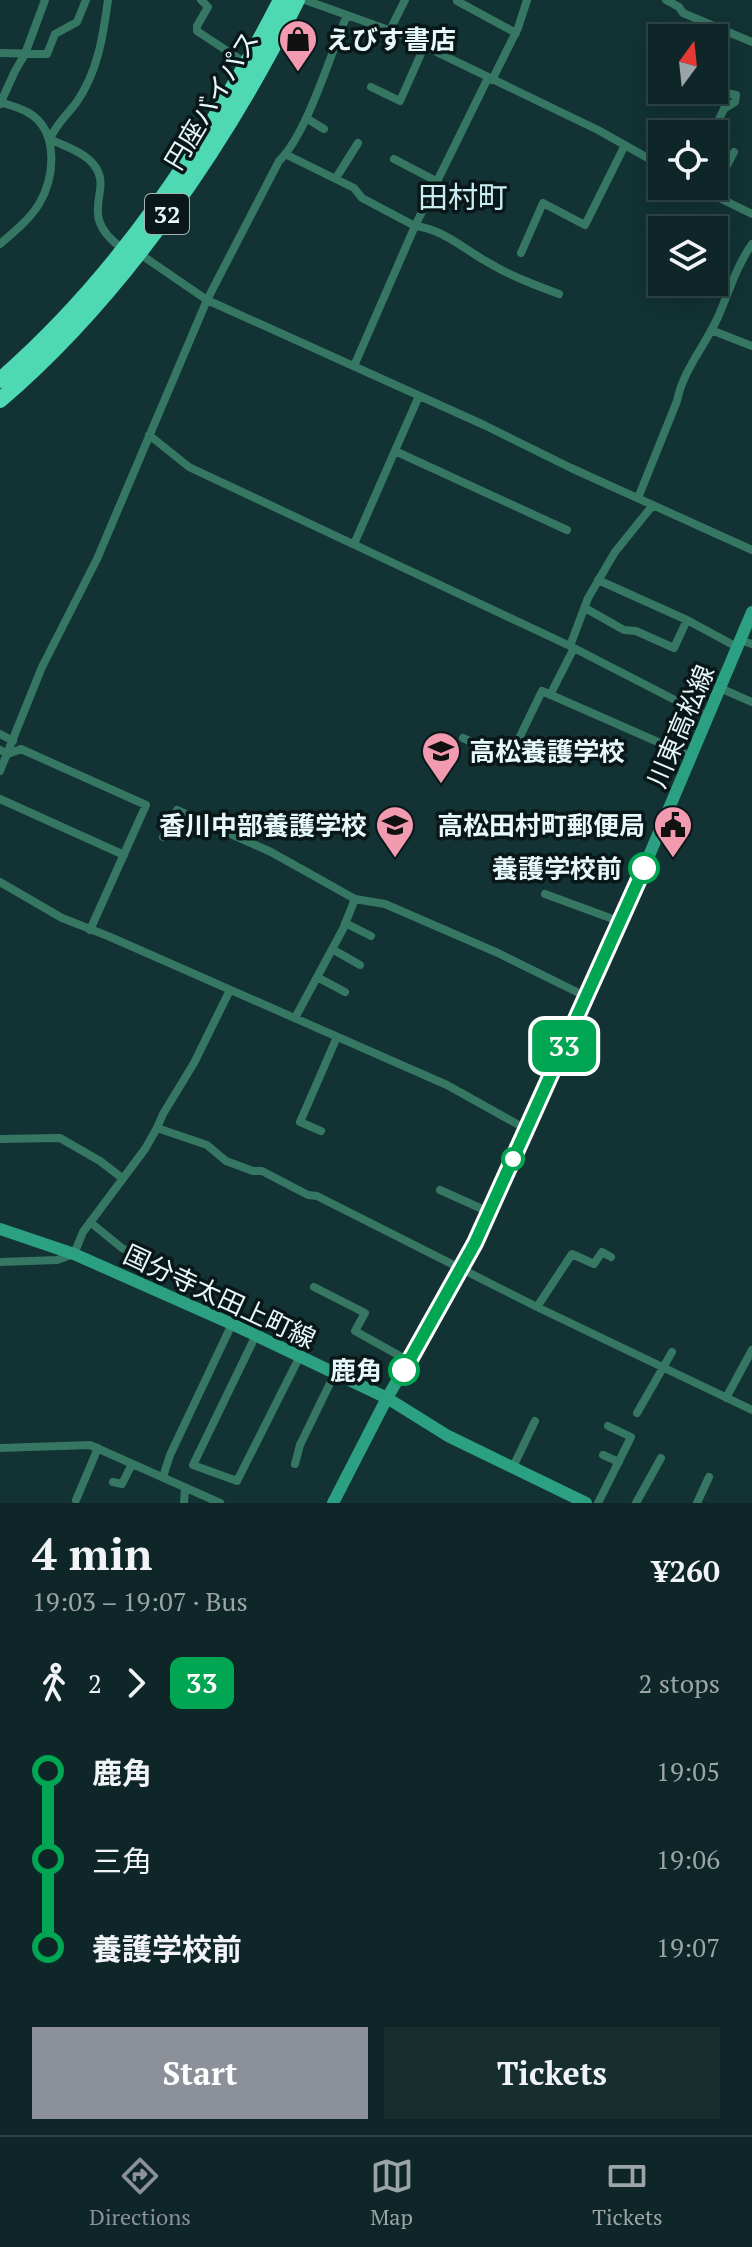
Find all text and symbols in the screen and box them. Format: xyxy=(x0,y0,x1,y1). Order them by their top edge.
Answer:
shop icon: えびす書店 xyxy=(277,18,319,73)
place label: えびす書店 xyxy=(326,22,456,56)
north arrow xyxy=(648,24,728,104)
map controls xyxy=(648,24,728,296)
street label: 円座バイパス xyxy=(156,25,266,175)
button: locate xyxy=(648,120,728,200)
district label: 田村町 xyxy=(418,177,508,217)
road number: 32 xyxy=(145,194,189,234)
button: layers xyxy=(648,216,728,296)
street label: 川東高松線 xyxy=(639,660,721,792)
school or university icon: 高松養護学校 xyxy=(420,730,462,785)
place label: 高松養護学校 xyxy=(469,734,625,768)
school or university icon: 香川中部養護学校 xyxy=(374,804,416,859)
public building icon: 高松田村町郵便局 xyxy=(652,804,694,859)
place label: 香川中部養護学校 xyxy=(159,808,367,842)
place label: 高松田村町郵便局 xyxy=(437,808,645,842)
place label: 養護学校前 xyxy=(492,851,622,885)
marker: 養護学校前 xyxy=(629,853,659,883)
line badge: 33 xyxy=(528,1020,600,1072)
text: 33 xyxy=(548,1027,580,1064)
unlabelled marker xyxy=(502,1148,524,1170)
street label: 国分寺太田上町線 xyxy=(119,1237,321,1355)
place label: 鹿角 xyxy=(330,1353,382,1387)
marker: 鹿角 xyxy=(389,1355,419,1385)
text: 4 min xyxy=(32,1524,152,1583)
text: ¥260 xyxy=(652,1551,720,1591)
text: 19:03 – 19:07 · Bus xyxy=(32,1584,248,1618)
icon: walk xyxy=(32,1661,76,1705)
icon: forward xyxy=(114,1661,158,1705)
text: 33 xyxy=(186,1664,218,1701)
text: 2 xyxy=(88,1666,102,1700)
text: 2 stops xyxy=(639,1666,720,1700)
text: 鹿角 xyxy=(92,1753,152,1793)
text: 19:05 xyxy=(656,1754,720,1788)
text: 三角 xyxy=(92,1841,152,1881)
text: 19:06 xyxy=(656,1842,720,1876)
text: 養護学校前 xyxy=(92,1929,242,1969)
text: 19:07 xyxy=(656,1930,720,1964)
button: Start xyxy=(32,2027,368,2119)
button: Tickets xyxy=(384,2027,720,2119)
tab: Directions xyxy=(89,2154,191,2231)
tab: Map xyxy=(370,2154,414,2231)
tab: Tickets xyxy=(592,2154,663,2231)

